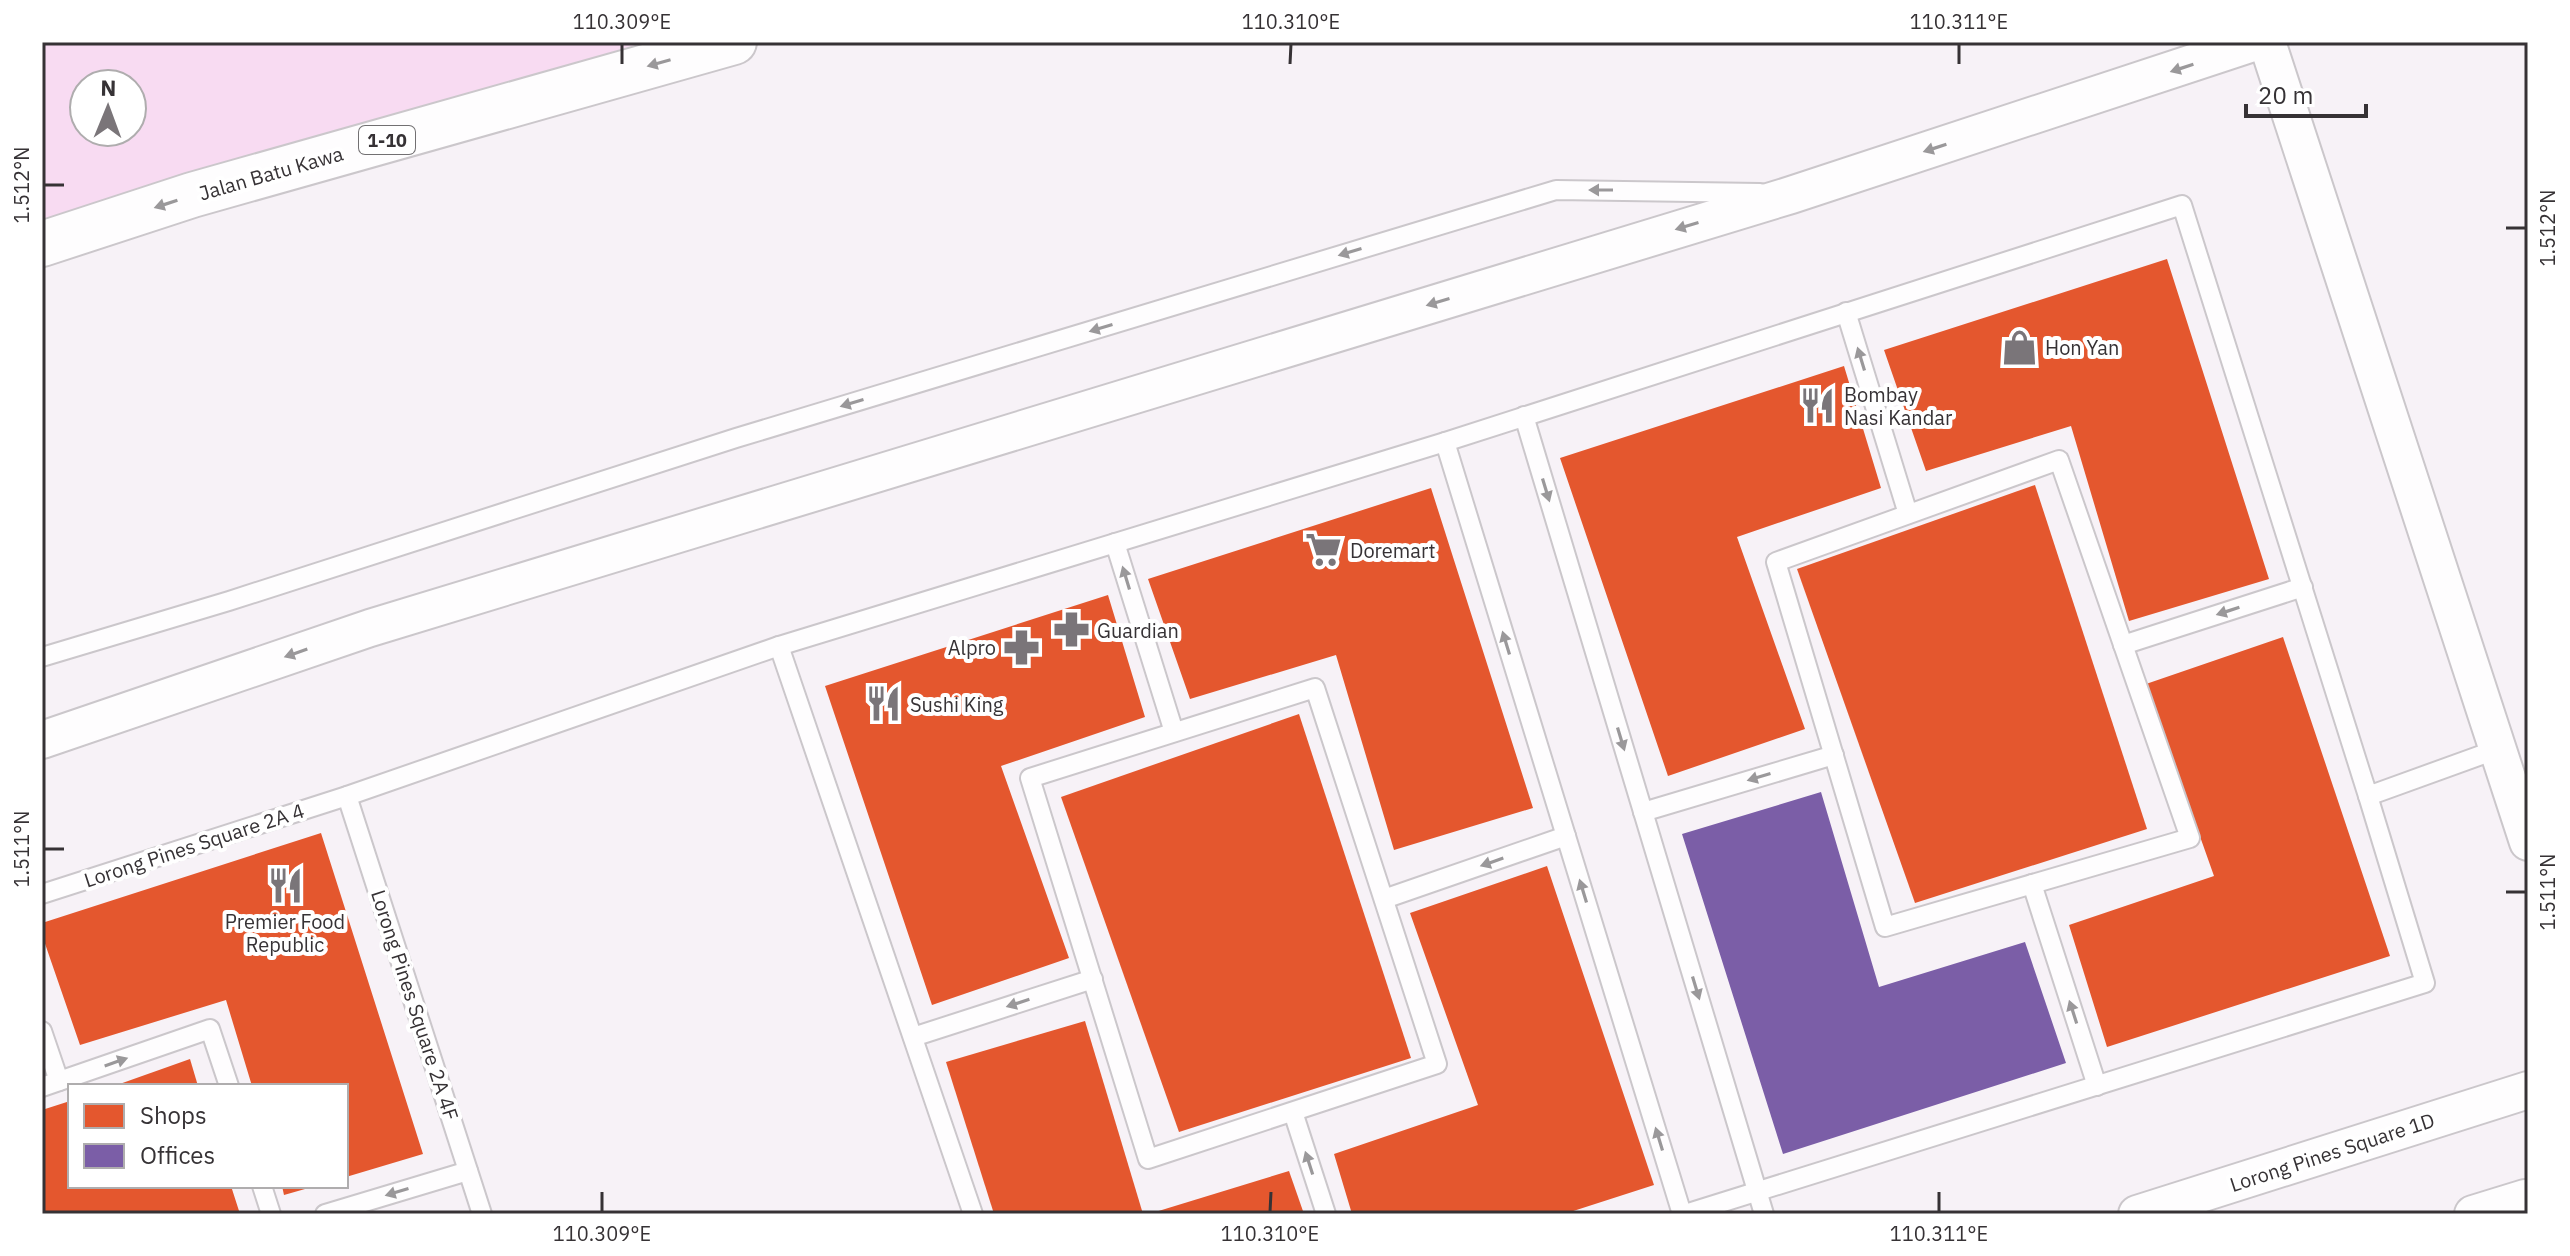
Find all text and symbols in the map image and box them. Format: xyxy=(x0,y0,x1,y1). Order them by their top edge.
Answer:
text: 110.309°E xyxy=(573,8,671,35)
text: 110.310°E xyxy=(1242,8,1340,35)
text: 110.311°E xyxy=(1910,8,2008,35)
one-way arrow xyxy=(646,57,670,70)
one-way arrow xyxy=(2170,62,2194,74)
north arrow xyxy=(68,68,148,148)
scale bar xyxy=(2246,68,2366,118)
text: N xyxy=(100,73,117,102)
text: 20 m xyxy=(2258,79,2313,111)
road number: 1-10 xyxy=(359,126,415,154)
street label: Jalan Batu Kawa xyxy=(196,139,347,206)
one-way arrow xyxy=(1922,142,1946,155)
text: 1.512°N xyxy=(8,147,35,223)
one-way arrow xyxy=(1588,184,1613,196)
text: 1.512°N xyxy=(2534,190,2561,266)
one-way arrow xyxy=(154,198,178,210)
one-way arrow xyxy=(1674,220,1698,233)
one-way arrow xyxy=(1338,246,1362,259)
one-way arrow xyxy=(1426,296,1450,309)
one-way arrow xyxy=(1089,322,1113,335)
shop icon: Hon Yan xyxy=(2000,328,2038,366)
place label: Hon Yan xyxy=(2045,334,2119,361)
one-way arrow xyxy=(1854,347,1866,371)
place label: Bombay Nasi Kandar xyxy=(1844,381,1952,431)
restaurant icon: Bombay Nasi Kandar xyxy=(1799,387,1837,425)
one-way arrow xyxy=(840,397,864,410)
one-way arrow xyxy=(1540,479,1553,503)
supermarket icon: Doremart xyxy=(1305,531,1343,569)
place label: Doremart xyxy=(1350,537,1435,564)
one-way arrow xyxy=(1119,566,1132,590)
one-way arrow xyxy=(2216,606,2240,618)
pharmacy icon: Guardian xyxy=(1052,611,1090,649)
place label: Guardian xyxy=(1097,617,1179,644)
pharmacy icon: Alpro xyxy=(1003,628,1041,666)
one-way arrow xyxy=(1499,630,1512,654)
place label: Alpro xyxy=(948,634,996,661)
one-way arrow xyxy=(284,648,308,660)
restaurant icon: Sushi King xyxy=(865,685,903,723)
place label: Sushi King xyxy=(910,691,1004,718)
one-way arrow xyxy=(1615,728,1628,752)
one-way arrow xyxy=(1747,771,1771,784)
street label: Lorong Pines Square 2A 4 xyxy=(81,797,307,893)
text: 1.511°N xyxy=(8,811,35,887)
text: 1.511°N xyxy=(2534,854,2561,930)
one-way arrow xyxy=(1480,856,1504,868)
restaurant icon: Premier Food Republic xyxy=(266,867,304,905)
one-way arrow xyxy=(1576,879,1588,903)
street label: Lorong Pines Square 2A 4F xyxy=(365,886,465,1124)
place label: Premier Food Republic xyxy=(225,908,345,958)
one-way arrow xyxy=(1690,977,1703,1001)
one-way arrow xyxy=(1006,997,1030,1009)
one-way arrow xyxy=(2066,999,2079,1023)
one-way arrow xyxy=(104,1055,128,1067)
legend xyxy=(68,1084,348,1188)
text: Shops xyxy=(140,1099,207,1131)
street label: Lorong Pines Square 1D xyxy=(2226,1106,2438,1198)
one-way arrow xyxy=(1653,1127,1665,1151)
text: Offices xyxy=(140,1139,215,1171)
one-way arrow xyxy=(1303,1151,1315,1175)
one-way arrow xyxy=(384,1187,408,1199)
text: 110.309°E xyxy=(553,1220,651,1247)
text: 110.310°E xyxy=(1221,1220,1319,1247)
text: 110.311°E xyxy=(1890,1220,1988,1247)

